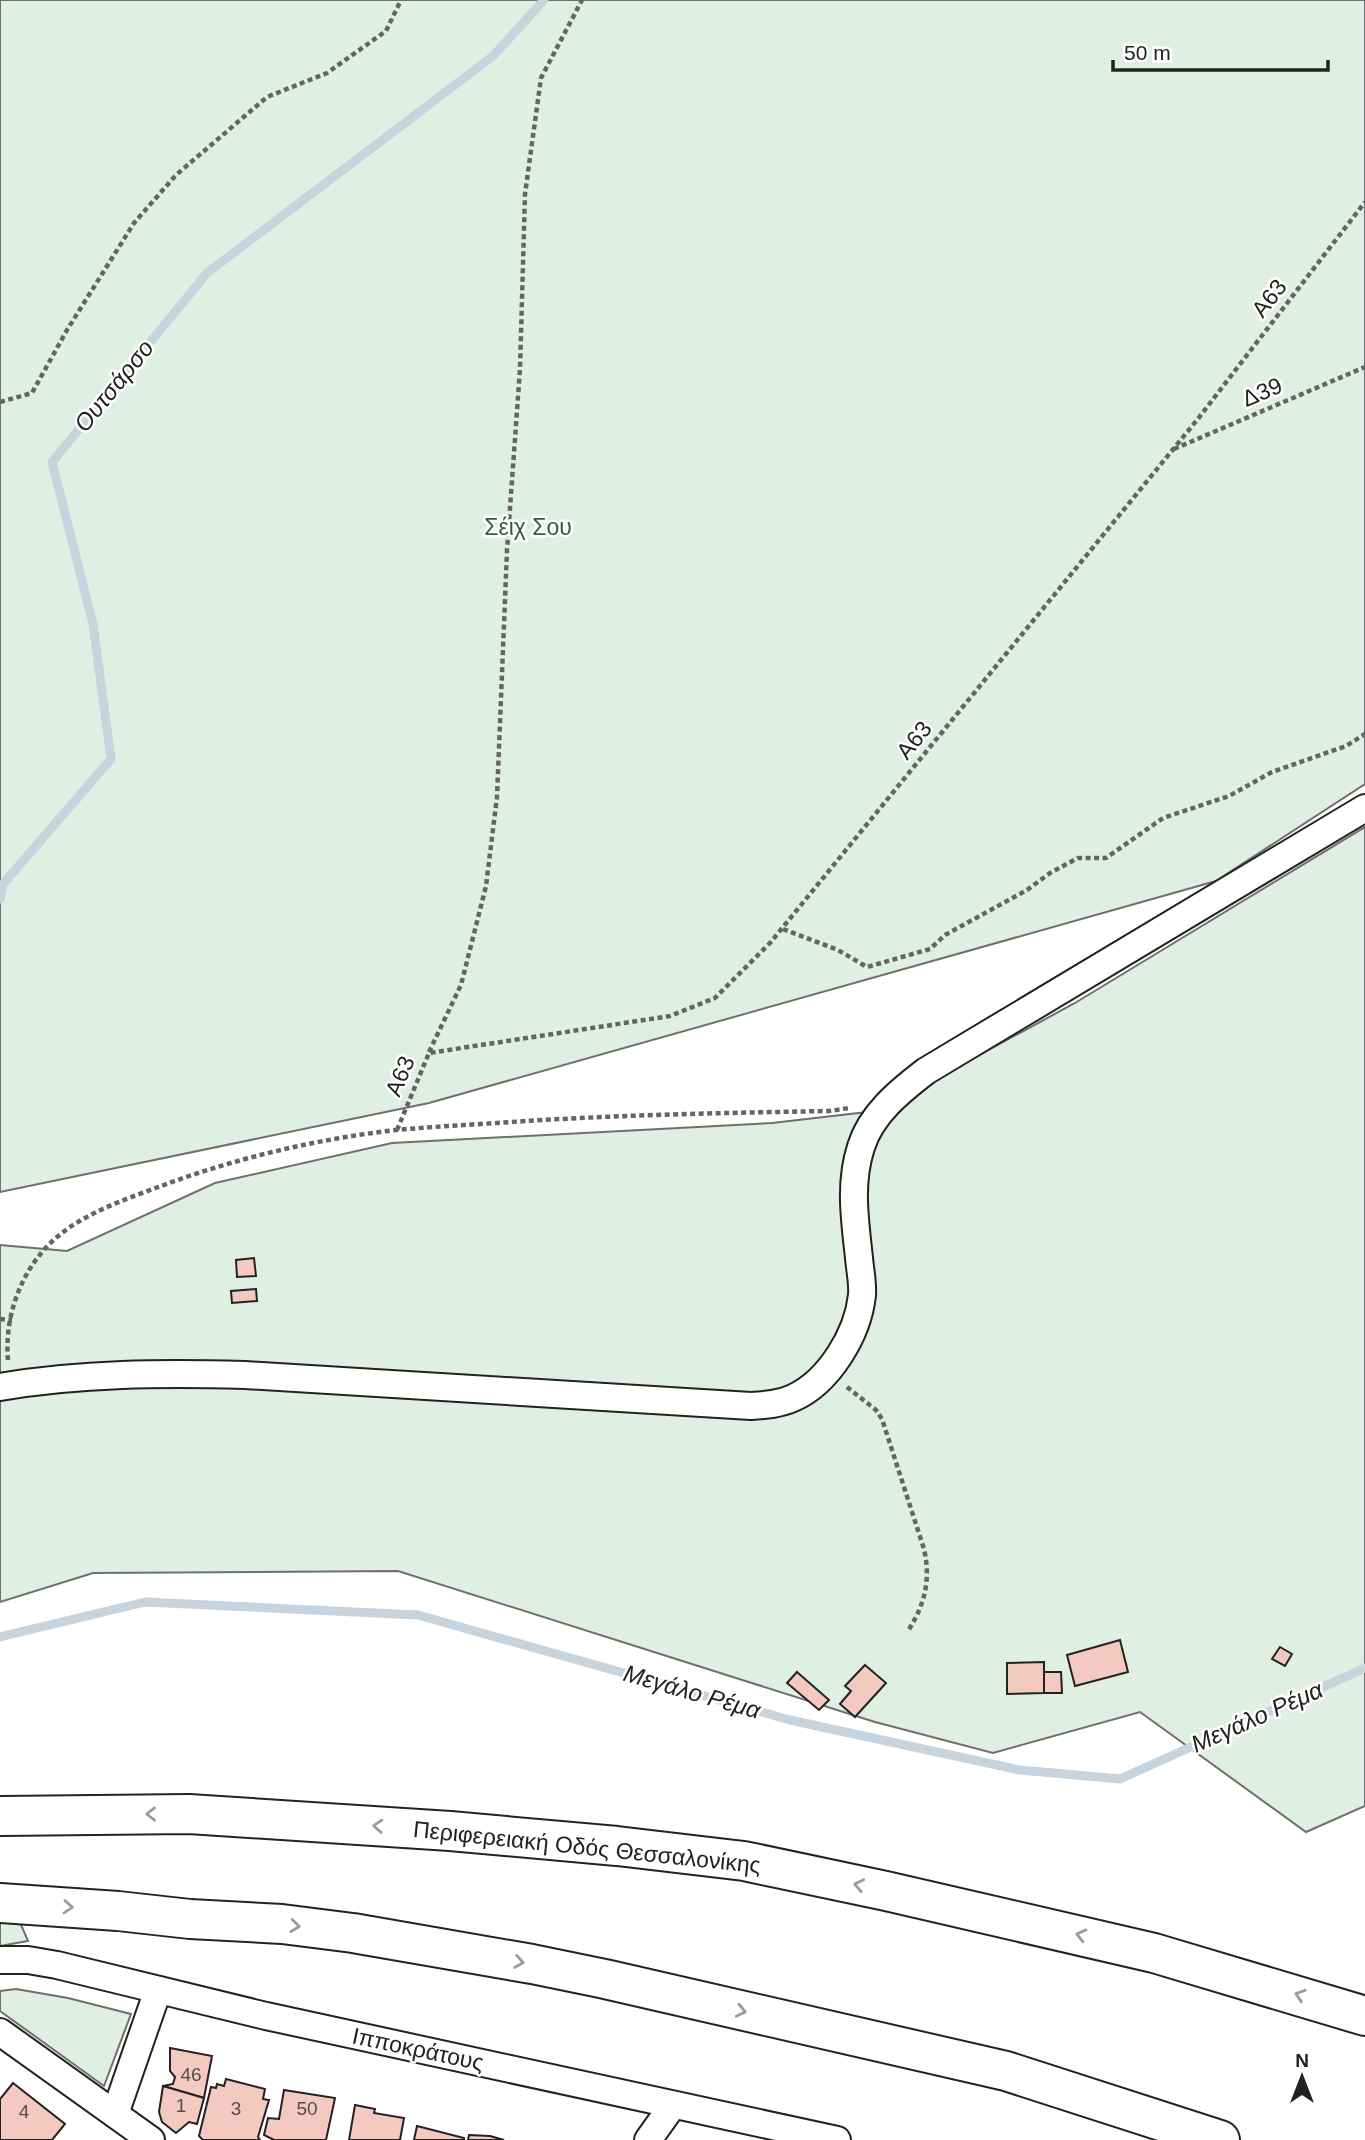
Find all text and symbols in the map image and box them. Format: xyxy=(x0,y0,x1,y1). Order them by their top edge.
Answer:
scale bar xyxy=(1113,28,1328,72)
text: 50 m xyxy=(1124,41,1171,64)
street label: Α63 xyxy=(1246,274,1292,322)
water label: Ουτσάρσο xyxy=(68,334,159,437)
street label: Δ39 xyxy=(1238,372,1286,412)
park label: Σέιχ Σου xyxy=(484,514,572,540)
street label: Α63 xyxy=(891,716,937,764)
street label: Α63 xyxy=(380,1052,420,1100)
water label: Μεγάλο Ρέμα xyxy=(621,1659,765,1724)
water label: Μεγάλο Ρέμα xyxy=(1187,1675,1328,1758)
one-way arrow xyxy=(145,1806,156,1822)
street label: Περιφερειακή Οδός Θεσσαλονίκης xyxy=(412,1816,762,1878)
one-way arrow xyxy=(372,1819,383,1834)
one-way arrow xyxy=(853,1878,865,1893)
one-way arrow xyxy=(63,1900,74,1915)
one-way arrow xyxy=(289,1918,301,1933)
one-way arrow xyxy=(1075,1929,1087,1943)
one-way arrow xyxy=(513,1954,525,1969)
one-way arrow xyxy=(1294,1989,1306,2004)
one-way arrow xyxy=(735,2003,747,2017)
street label: Ιπποκράτους xyxy=(350,2022,486,2076)
north arrow xyxy=(1267,2042,1337,2112)
text: N xyxy=(1295,2050,1309,2071)
house number: 46 xyxy=(180,2064,202,2085)
house number: 1 xyxy=(176,2095,186,2116)
house number: 3 xyxy=(231,2098,241,2119)
house number: 50 xyxy=(296,2098,318,2119)
house number: 4 xyxy=(19,2101,30,2122)

